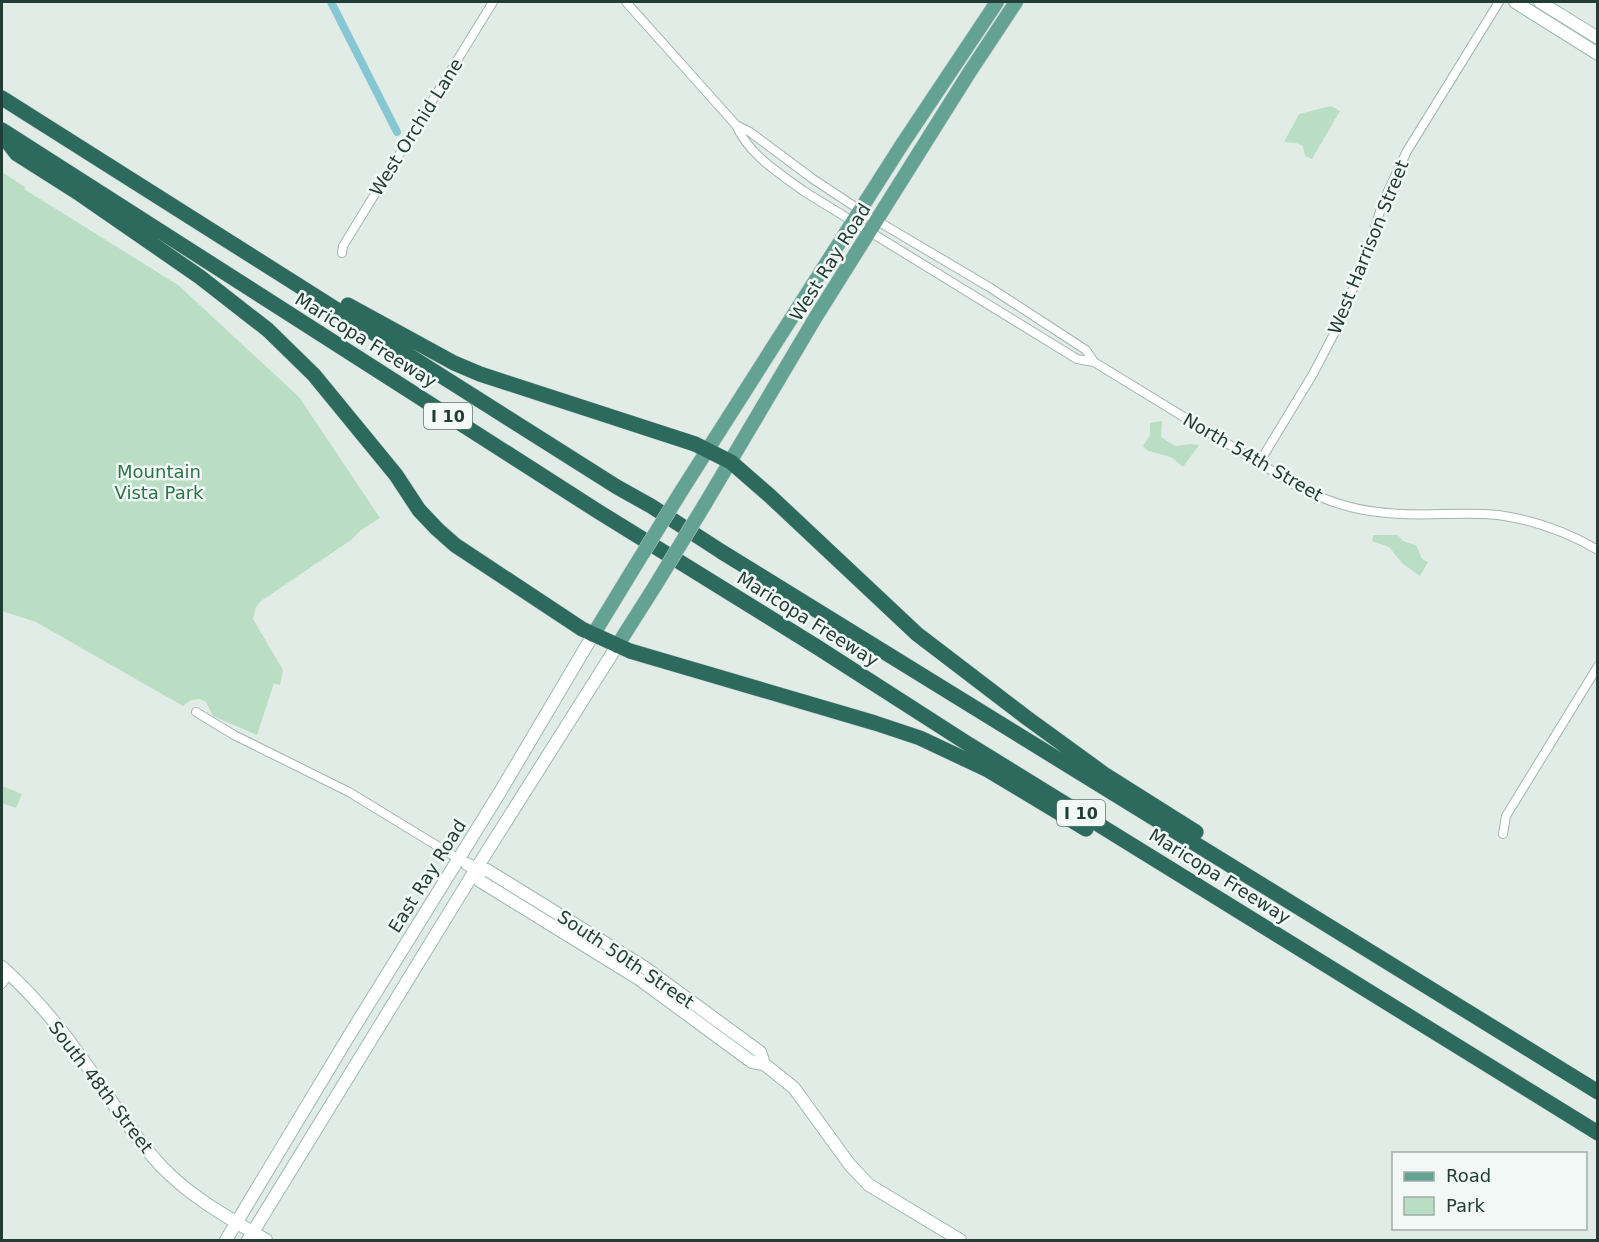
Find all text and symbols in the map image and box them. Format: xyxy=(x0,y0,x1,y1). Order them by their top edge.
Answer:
street label: West Orchid Lane xyxy=(365,54,467,200)
street label: West Harrison Street xyxy=(1323,157,1413,337)
street label: West Ray Road xyxy=(785,199,875,325)
street label: Maricopa Freeway xyxy=(291,288,441,392)
road number: I 10 xyxy=(424,403,472,429)
street label: North 54th Street xyxy=(1179,408,1327,506)
park label: Mountain Vista Park xyxy=(114,461,204,503)
street label: Maricopa Freeway xyxy=(733,567,883,671)
road number: I 10 xyxy=(1057,800,1105,826)
street label: East Ray Road xyxy=(384,816,470,936)
street label: Maricopa Freeway xyxy=(1145,824,1295,928)
street label: South 50th Street xyxy=(554,906,698,1012)
street label: South 48th Street xyxy=(45,1017,157,1157)
legend xyxy=(1392,1152,1587,1230)
text: Road xyxy=(1446,1165,1491,1186)
text: Park xyxy=(1446,1195,1485,1216)

